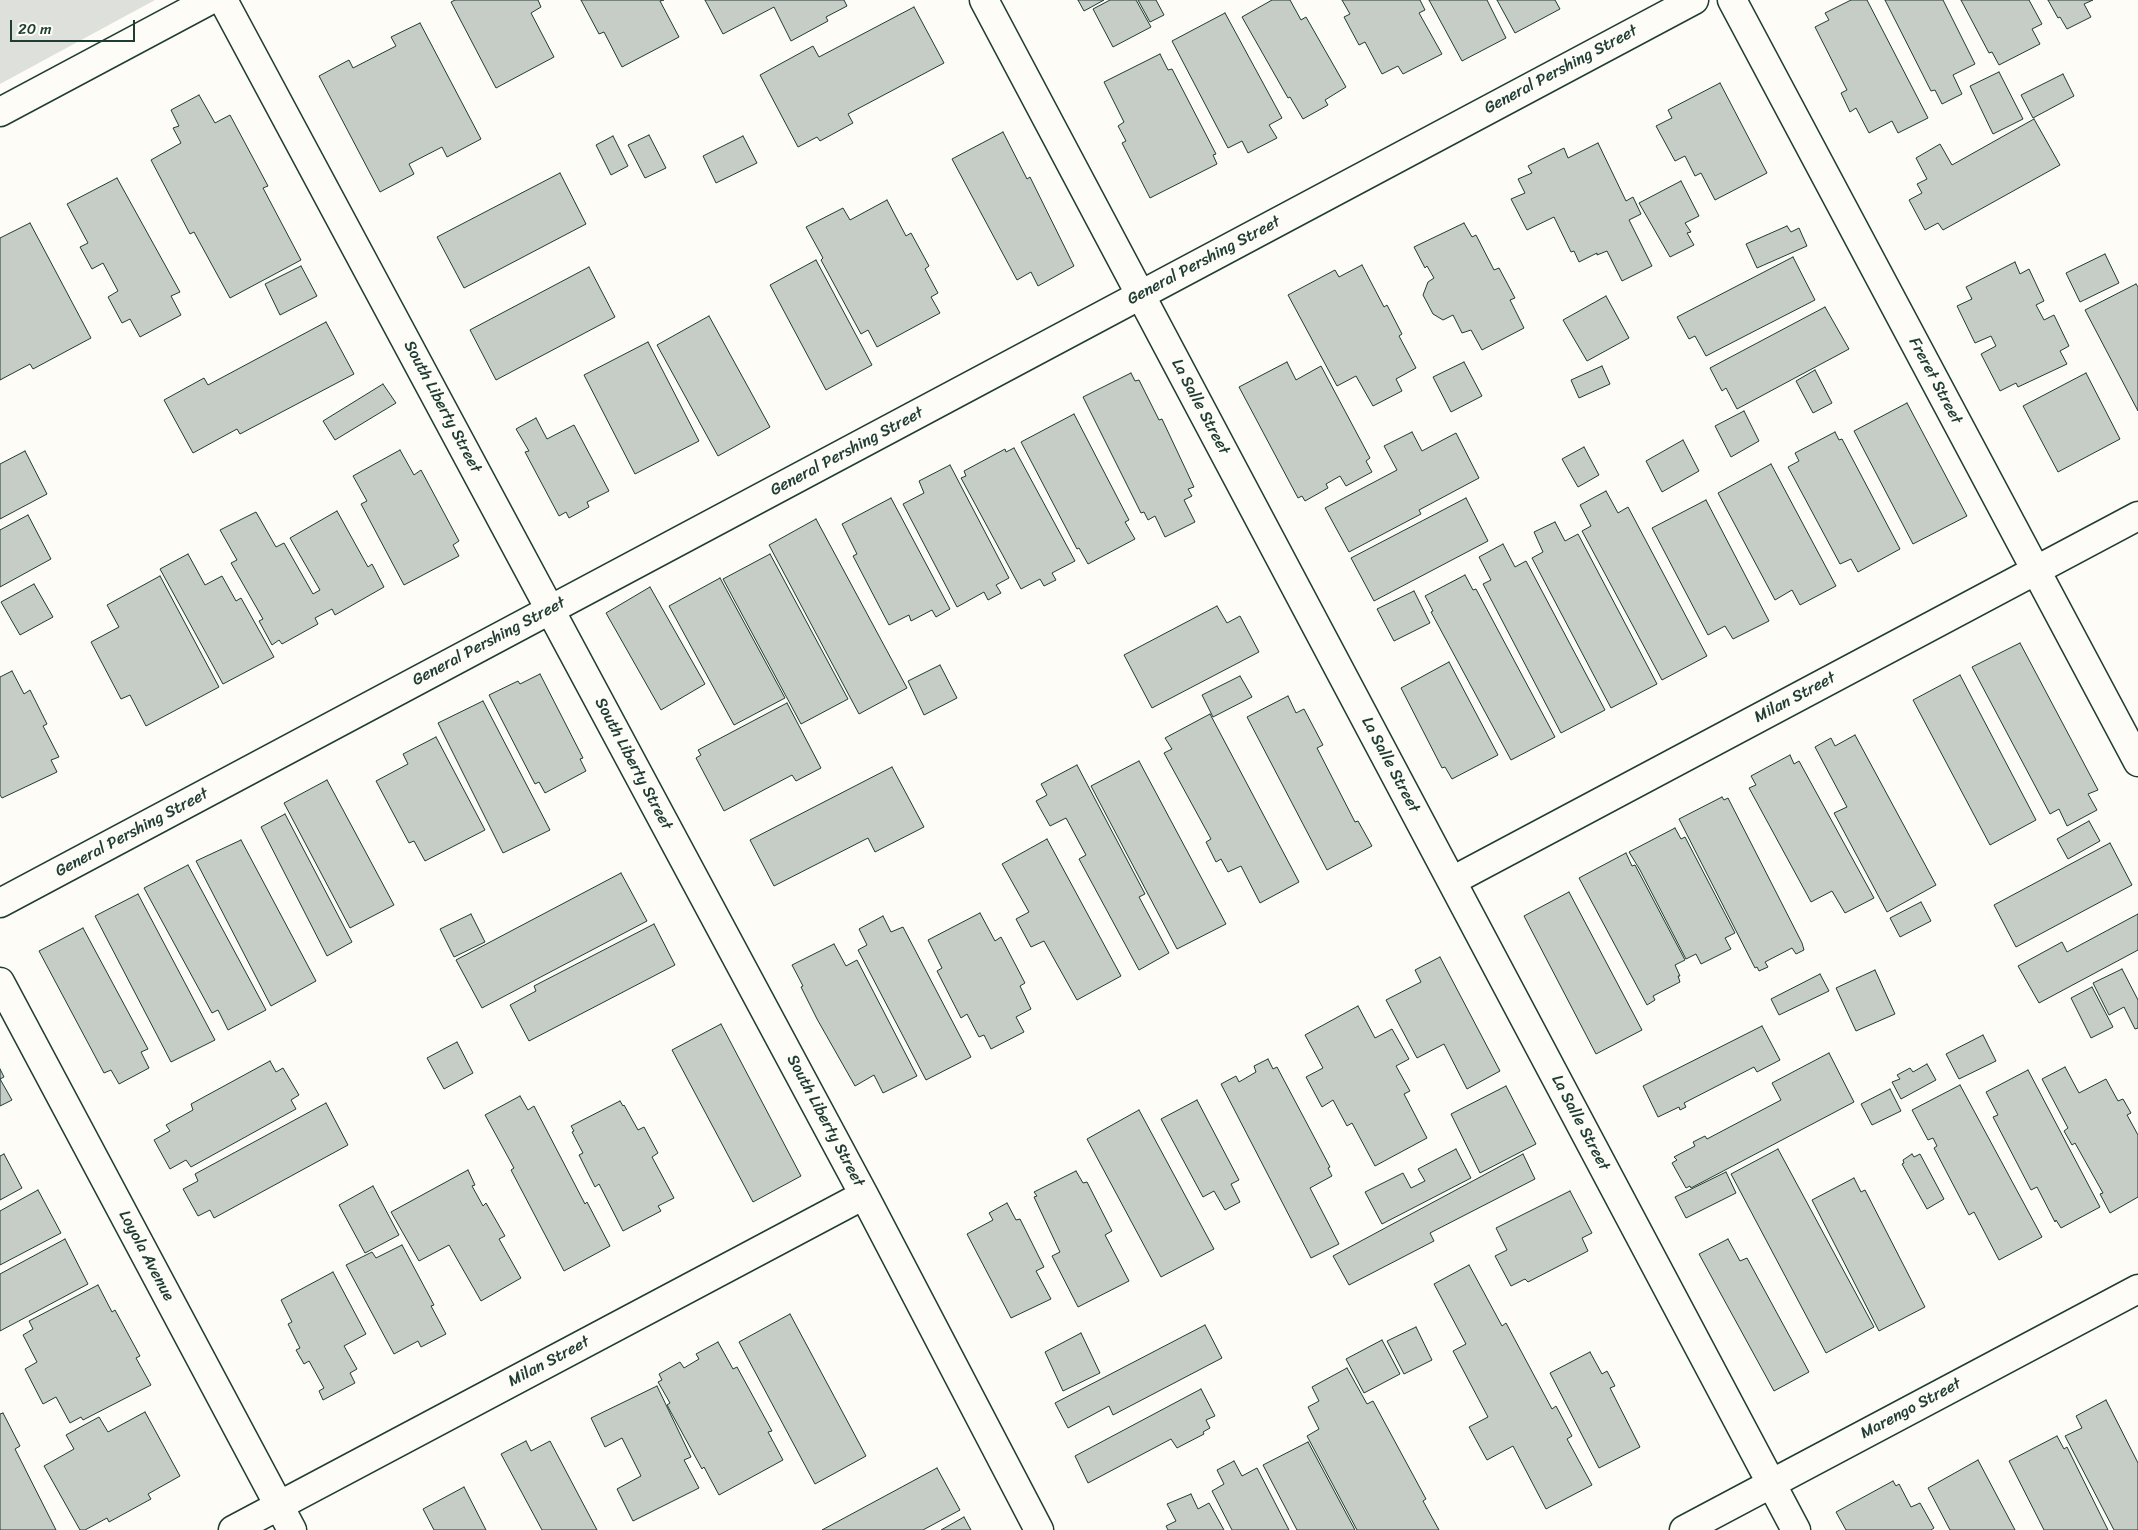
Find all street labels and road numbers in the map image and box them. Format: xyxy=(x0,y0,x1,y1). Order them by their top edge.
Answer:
street label: General Pershing Street xyxy=(1481,22,1641,118)
street label: General Pershing Street xyxy=(1124,213,1284,309)
street label: Freret Street xyxy=(1904,334,1966,428)
street label: South Liberty Street xyxy=(399,338,485,476)
street label: La Salle Street xyxy=(1167,356,1233,458)
street label: General Pershing Street xyxy=(767,404,927,500)
street label: General Pershing Street xyxy=(409,594,569,690)
street label: Milan Street xyxy=(1751,669,1839,727)
street label: South Liberty Street xyxy=(590,695,676,833)
street label: La Salle Street xyxy=(1357,714,1423,816)
street label: General Pershing Street xyxy=(52,785,212,881)
street label: South Liberty Street xyxy=(782,1052,868,1190)
street label: La Salle Street xyxy=(1547,1072,1613,1174)
street label: Loyola Avenue xyxy=(114,1207,178,1305)
street label: Milan Street xyxy=(505,1333,593,1391)
street label: Marengo Street xyxy=(1857,1374,1965,1444)

